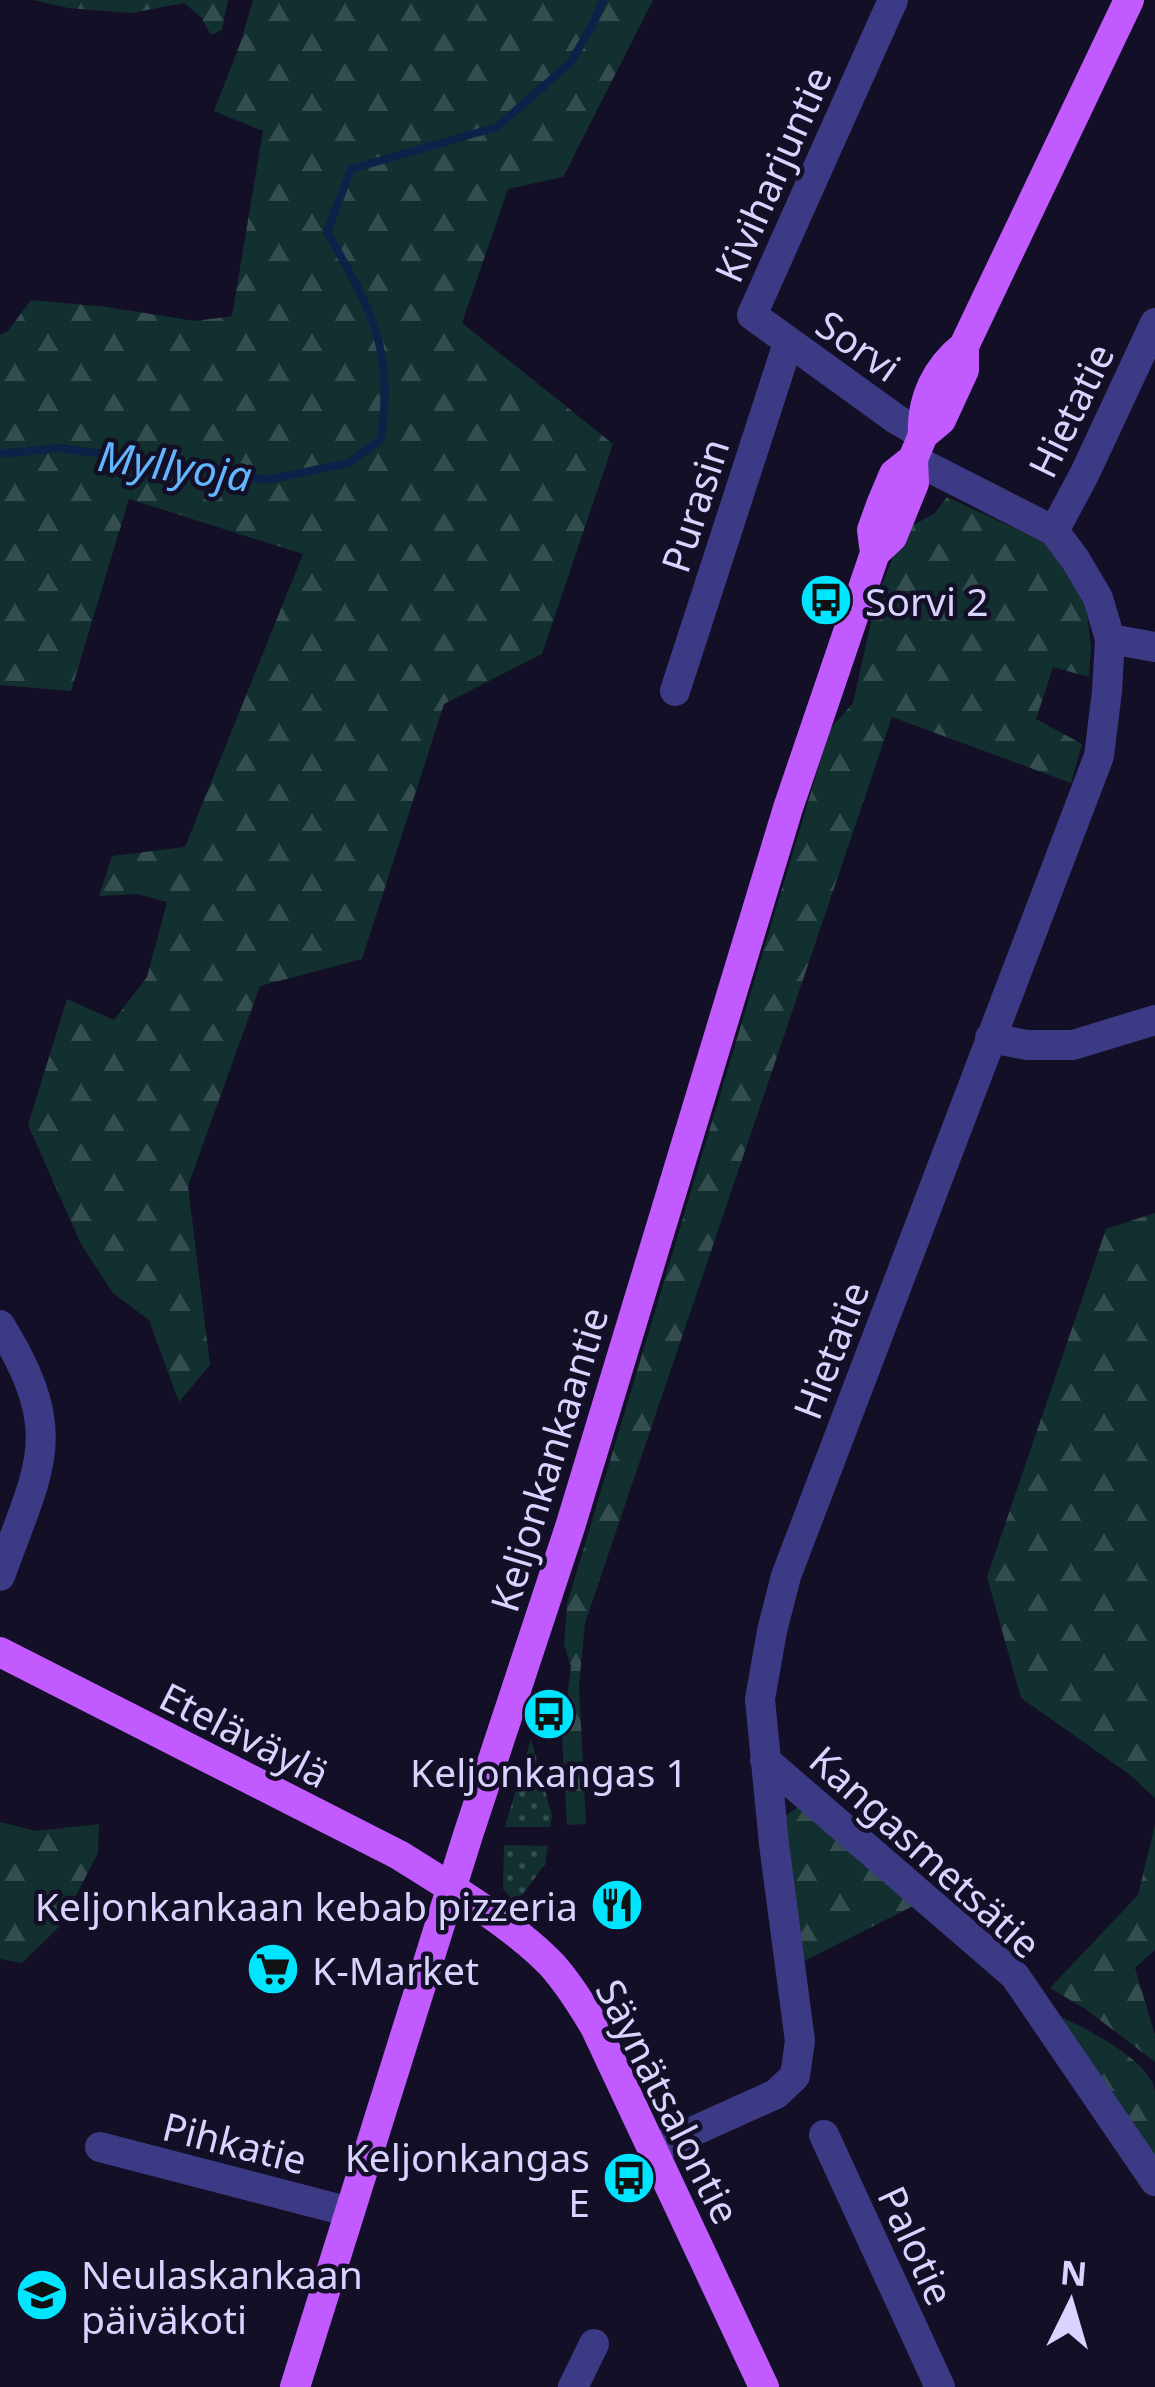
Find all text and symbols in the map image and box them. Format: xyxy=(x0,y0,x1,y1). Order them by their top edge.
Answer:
street label: Kiviharjuntie xyxy=(701,58,843,290)
street label: Sorvi xyxy=(807,297,911,393)
street label: Hietatie xyxy=(1015,334,1125,486)
water label: Myllyoja xyxy=(95,426,256,504)
street label: Purasin xyxy=(648,431,740,579)
bus stop icon: Sorvi 2 xyxy=(798,572,854,628)
place label: Sorvi 2 xyxy=(865,574,988,627)
street label: Hietatie xyxy=(780,1274,880,1426)
street label: Keljonkankaantie xyxy=(477,1300,619,1618)
street label: Eteläväylä xyxy=(151,1669,339,1799)
bus stop icon: Keljonkangas 1 xyxy=(521,1686,577,1742)
street label: Kangasmetsätie xyxy=(799,1733,1053,1969)
place label: Keljonkangas 1 xyxy=(410,1745,688,1798)
restaurant icon: Keljonkankaan kebab pizzeria xyxy=(589,1877,645,1933)
place label: Keljonkankaan kebab pizzeria xyxy=(35,1879,578,1932)
supermarket icon: K-Market xyxy=(245,1941,301,1997)
place label: K-Market xyxy=(312,1943,479,1996)
street label: Säynätsalontie xyxy=(585,1970,753,2232)
street label: Pihkatie xyxy=(157,2099,313,2185)
place label: Keljonkangas E xyxy=(345,2130,590,2228)
bus stop icon: Keljonkangas E xyxy=(601,2150,657,2206)
street label: Palotie xyxy=(867,2177,967,2313)
north arrow xyxy=(1011,2243,1131,2363)
place label: Neulaskankaan päiväkoti xyxy=(81,2247,363,2345)
text: N xyxy=(1058,2249,1089,2296)
school or university icon: Neulaskankaan päiväkoti xyxy=(14,2267,70,2323)

